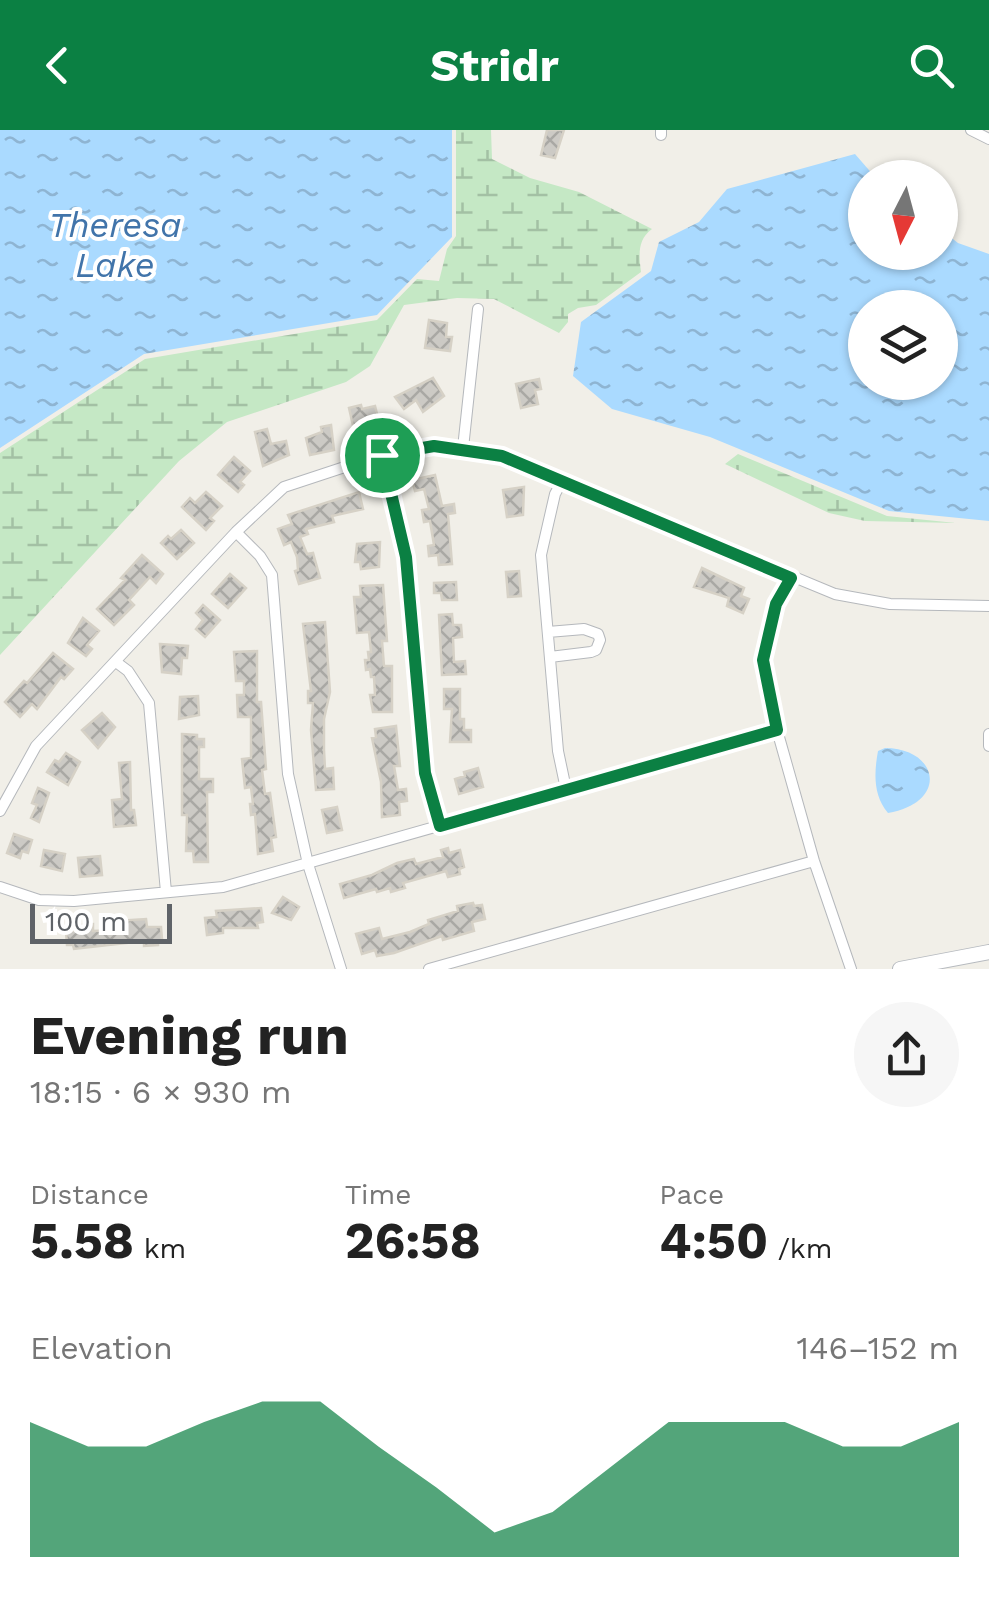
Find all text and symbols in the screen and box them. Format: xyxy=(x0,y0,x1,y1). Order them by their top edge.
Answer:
icon: back xyxy=(30,38,85,93)
icon: search xyxy=(904,38,959,93)
text: Stridr xyxy=(430,39,559,92)
north arrow xyxy=(848,160,958,270)
map controls xyxy=(848,160,958,400)
water label: Theresa Lake xyxy=(48,204,182,286)
button: layers xyxy=(848,290,958,400)
pin xyxy=(340,413,425,498)
icon: arrive xyxy=(355,428,410,483)
scale bar xyxy=(30,899,172,944)
text: 100 m xyxy=(45,905,127,938)
button: share xyxy=(854,1002,959,1107)
text: Evening run xyxy=(30,1003,349,1067)
text: 18:15 · 6 × 930 m xyxy=(30,1073,292,1111)
text: Distance xyxy=(30,1178,149,1211)
text: Time xyxy=(345,1178,411,1211)
text: Pace xyxy=(659,1178,724,1211)
text: 5.58 xyxy=(30,1211,134,1270)
text: 26:58 xyxy=(345,1211,481,1270)
text: 4:50 xyxy=(659,1211,768,1270)
text: km xyxy=(134,1232,186,1265)
text: /km xyxy=(768,1232,832,1265)
text: Elevation xyxy=(30,1329,173,1367)
text: 146–152 m xyxy=(796,1329,959,1367)

